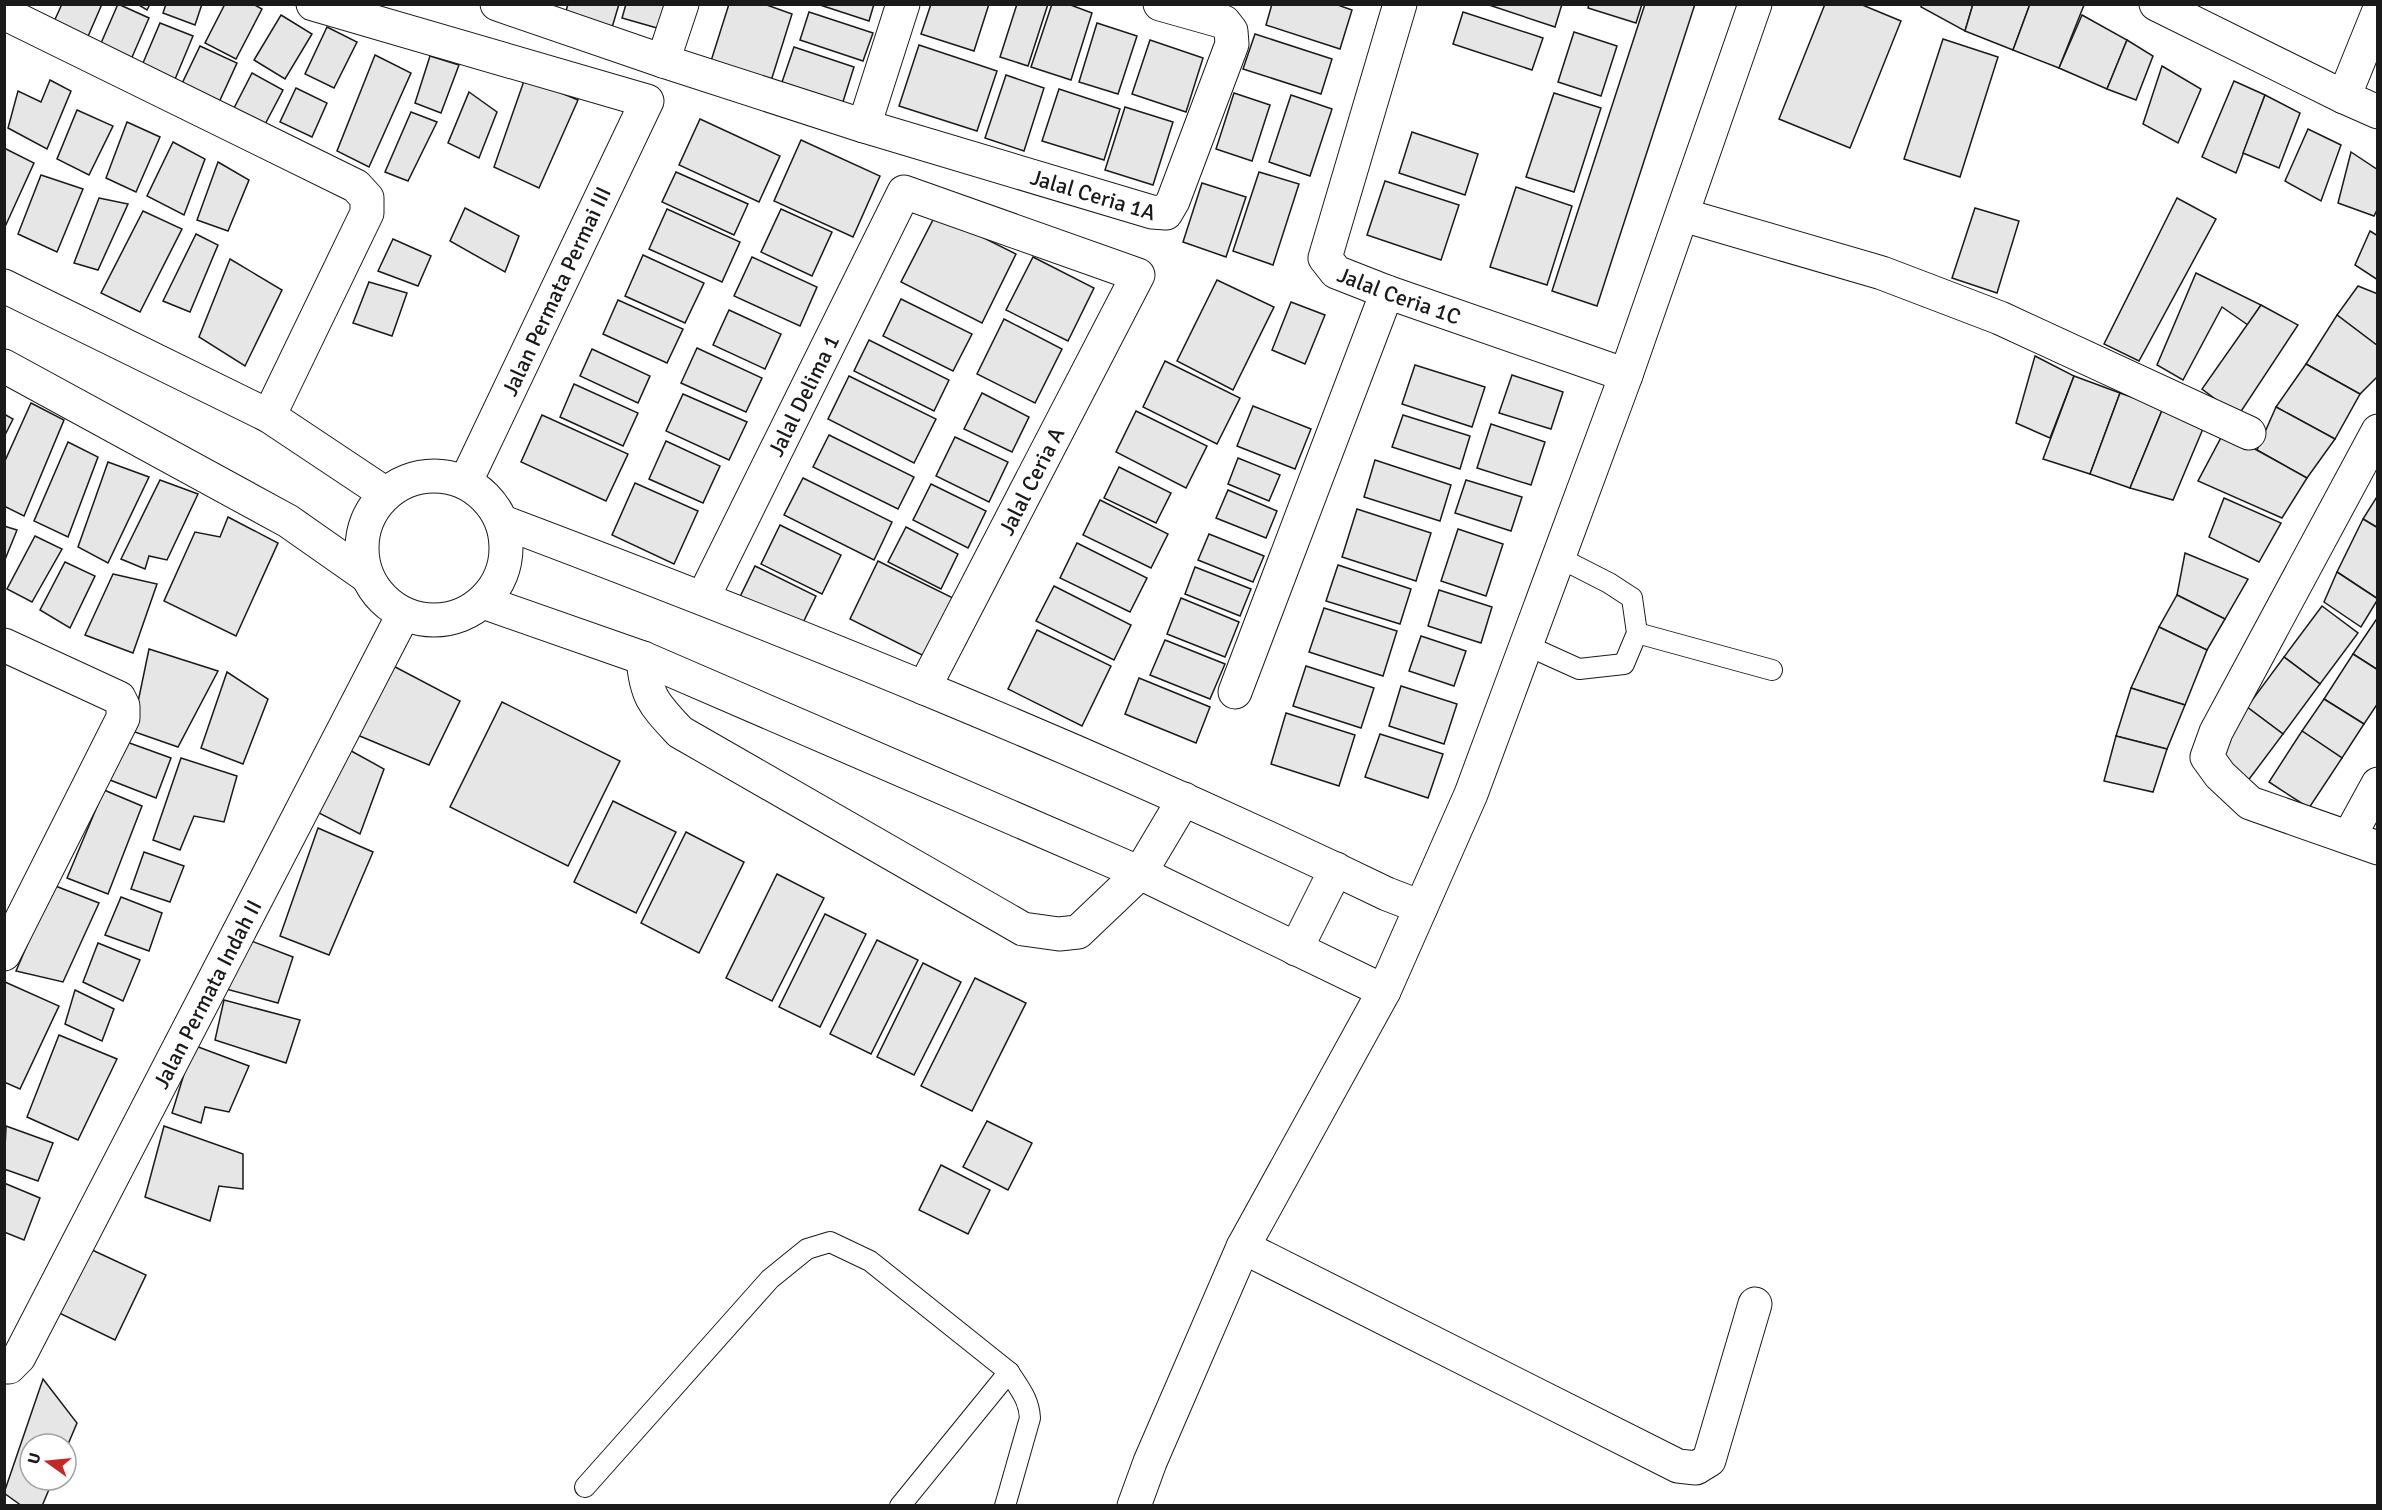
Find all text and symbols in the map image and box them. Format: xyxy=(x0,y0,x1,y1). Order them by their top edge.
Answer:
street label: Jalal Ceria 1A xyxy=(1027,163,1159,227)
street label: Jalan Permata Permai III xyxy=(496,182,617,400)
street label: Jalal Ceria 1C xyxy=(1333,261,1464,331)
street label: Jalal Delima 1 xyxy=(762,330,845,461)
street label: Jalal Ceria A xyxy=(993,422,1070,540)
street label: Jalan Permata Indah II xyxy=(147,895,267,1093)
north arrow xyxy=(18,1432,78,1492)
text: U xyxy=(23,1451,46,1466)

